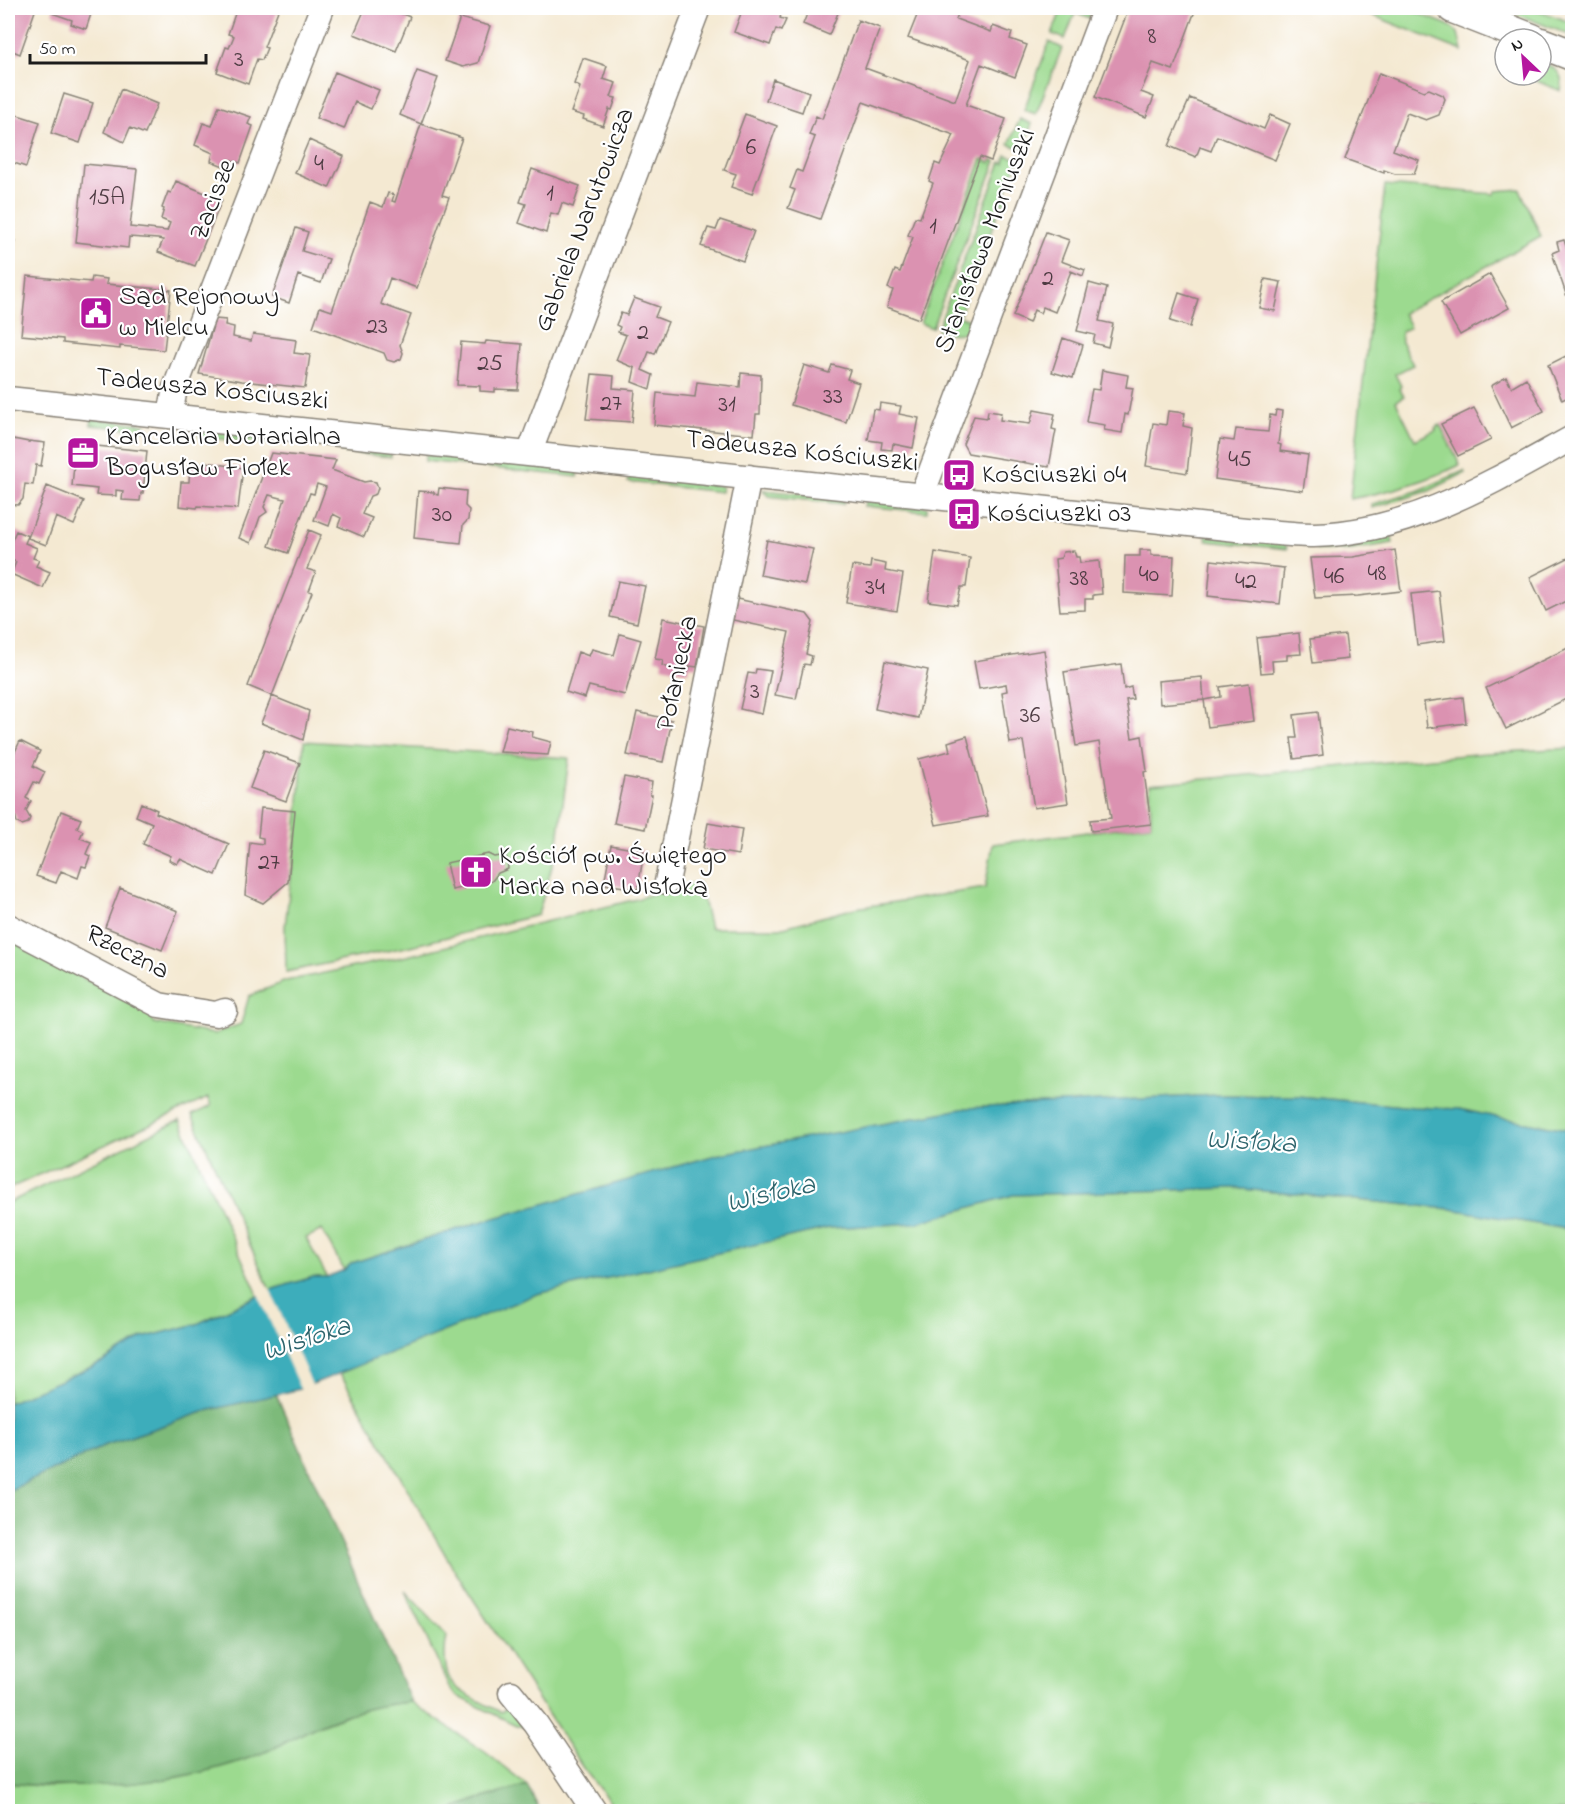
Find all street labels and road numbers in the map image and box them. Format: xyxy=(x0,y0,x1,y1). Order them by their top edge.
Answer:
street label: Gabriela Narutowicza xyxy=(524,102,646,338)
street label: Stanisława Moniuszki xyxy=(925,123,1047,359)
street label: Zacisze xyxy=(181,153,248,246)
street label: Tadeusza Kościuszki xyxy=(94,358,330,422)
street label: Tadeusza Kościuszki xyxy=(684,420,920,484)
street label: Połaniecka xyxy=(647,612,709,734)
street label: Rzeczna xyxy=(78,915,176,991)

